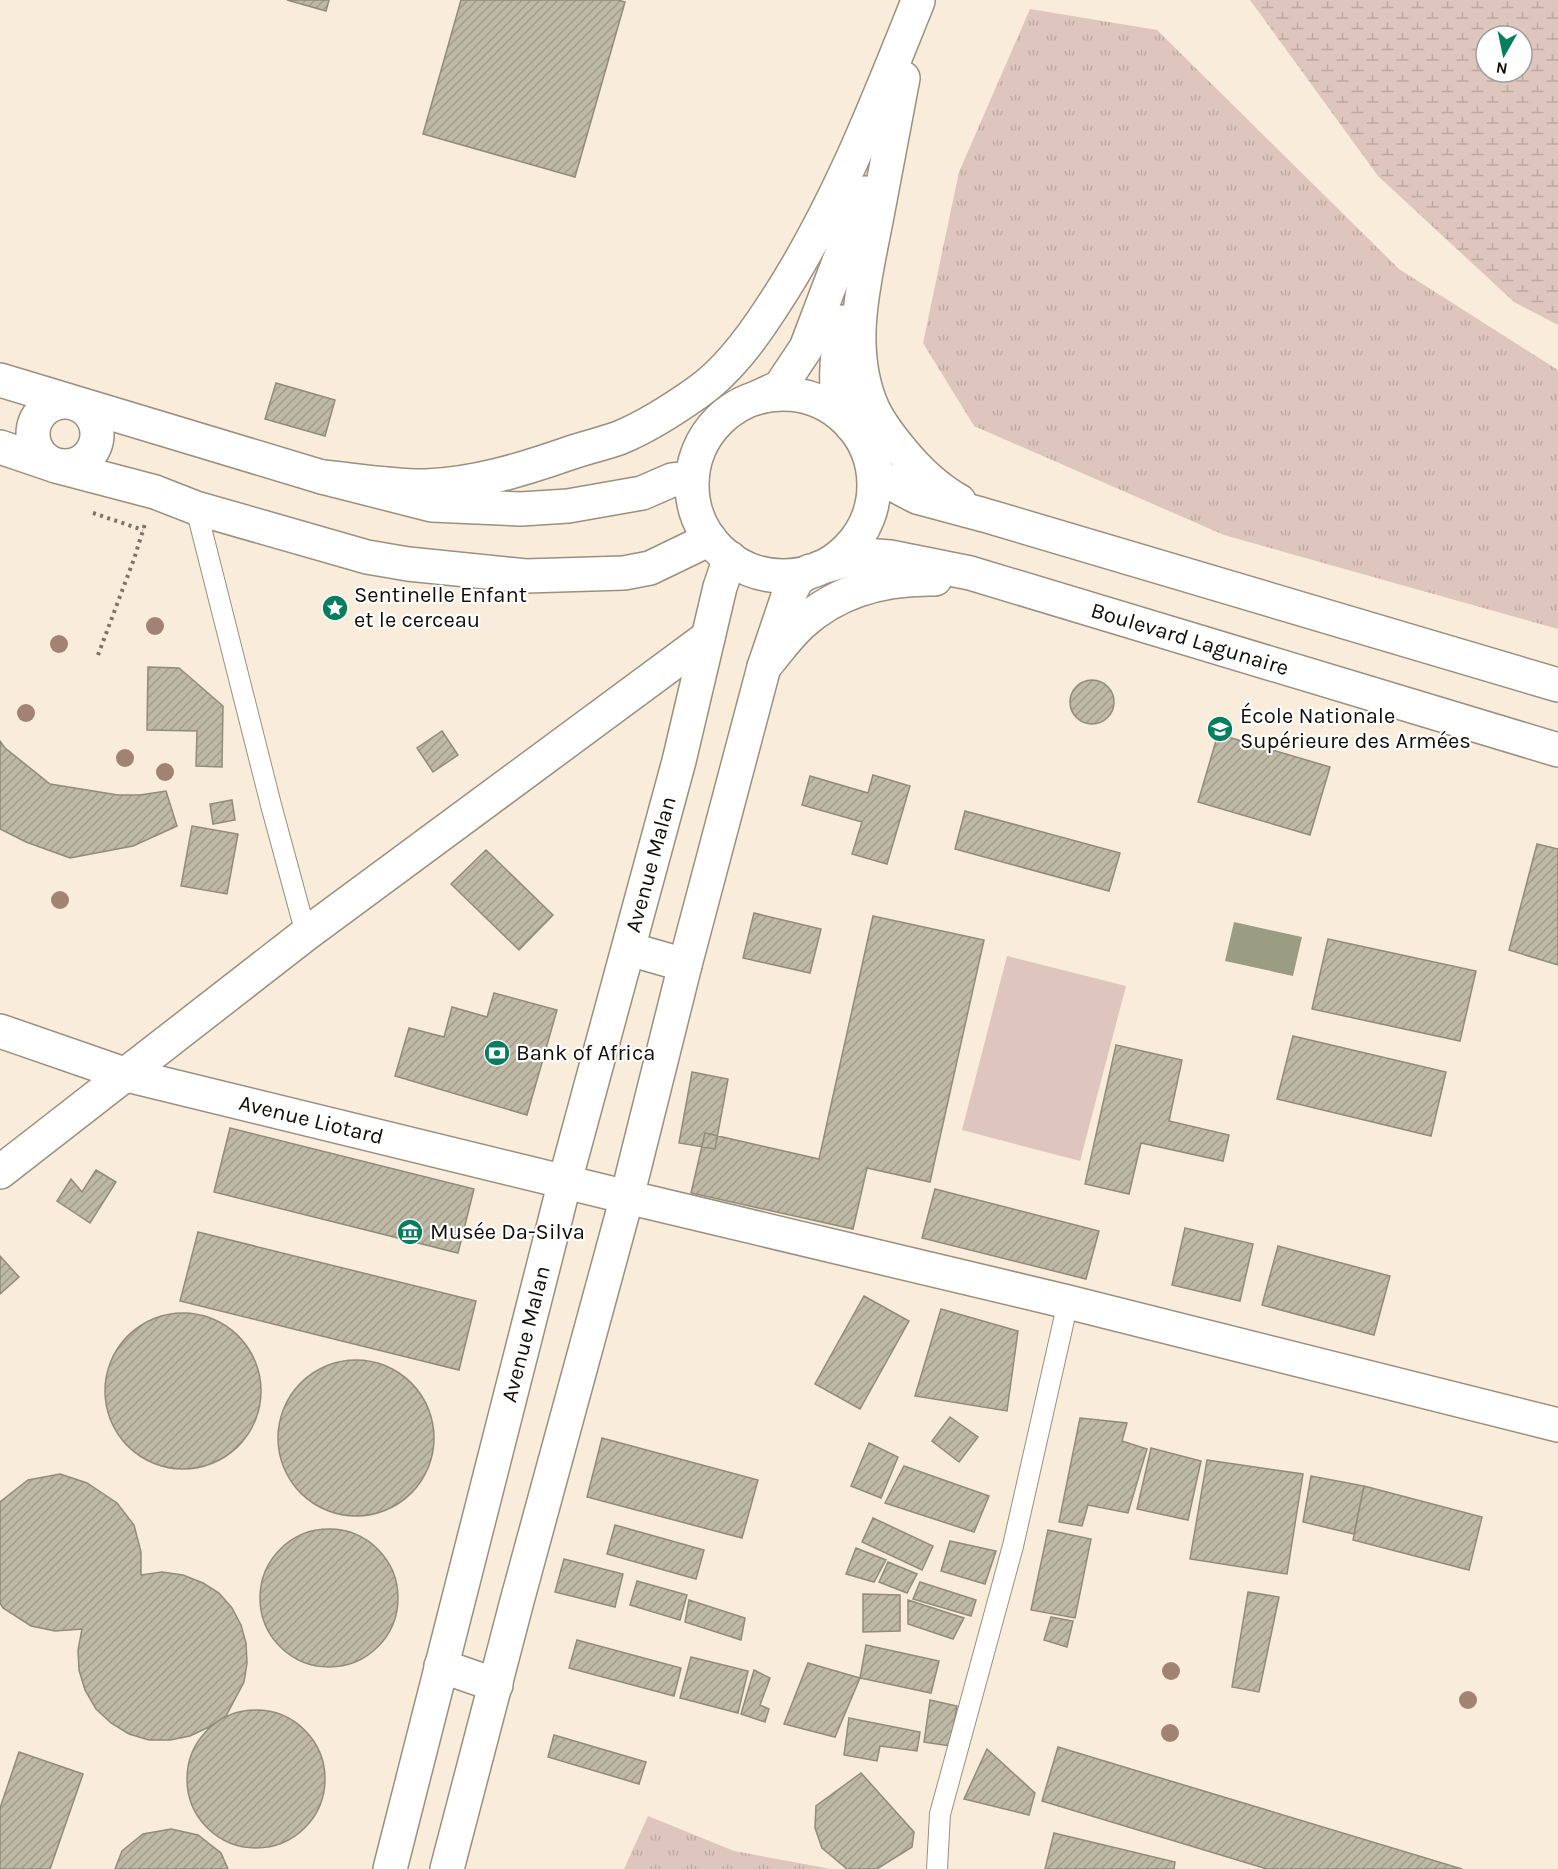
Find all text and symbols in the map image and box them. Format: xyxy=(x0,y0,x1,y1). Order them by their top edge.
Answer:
north arrow xyxy=(1474,24,1534,84)
text: N xyxy=(1495,58,1509,79)
place label: Sentinelle Enfant et le cerceau xyxy=(354,582,527,633)
place icon: Sentinelle Enfant et le cerceau xyxy=(320,593,350,623)
street label: Boulevard Lagunaire xyxy=(1088,597,1292,681)
place label: École Nationale Supérieure des Armées xyxy=(1240,702,1471,754)
school or university icon: École Nationale Supérieure des Armées xyxy=(1205,714,1235,744)
street label: Avenue Malan xyxy=(620,793,682,935)
bank icon: Bank of Africa xyxy=(482,1038,512,1068)
place label: Bank of Africa xyxy=(516,1040,655,1066)
street label: Avenue Liotard xyxy=(236,1090,386,1150)
museum icon: Musée Da-Silva xyxy=(395,1217,425,1247)
place label: Musée Da-Silva xyxy=(430,1219,585,1245)
street label: Avenue Malan xyxy=(496,1263,556,1405)

